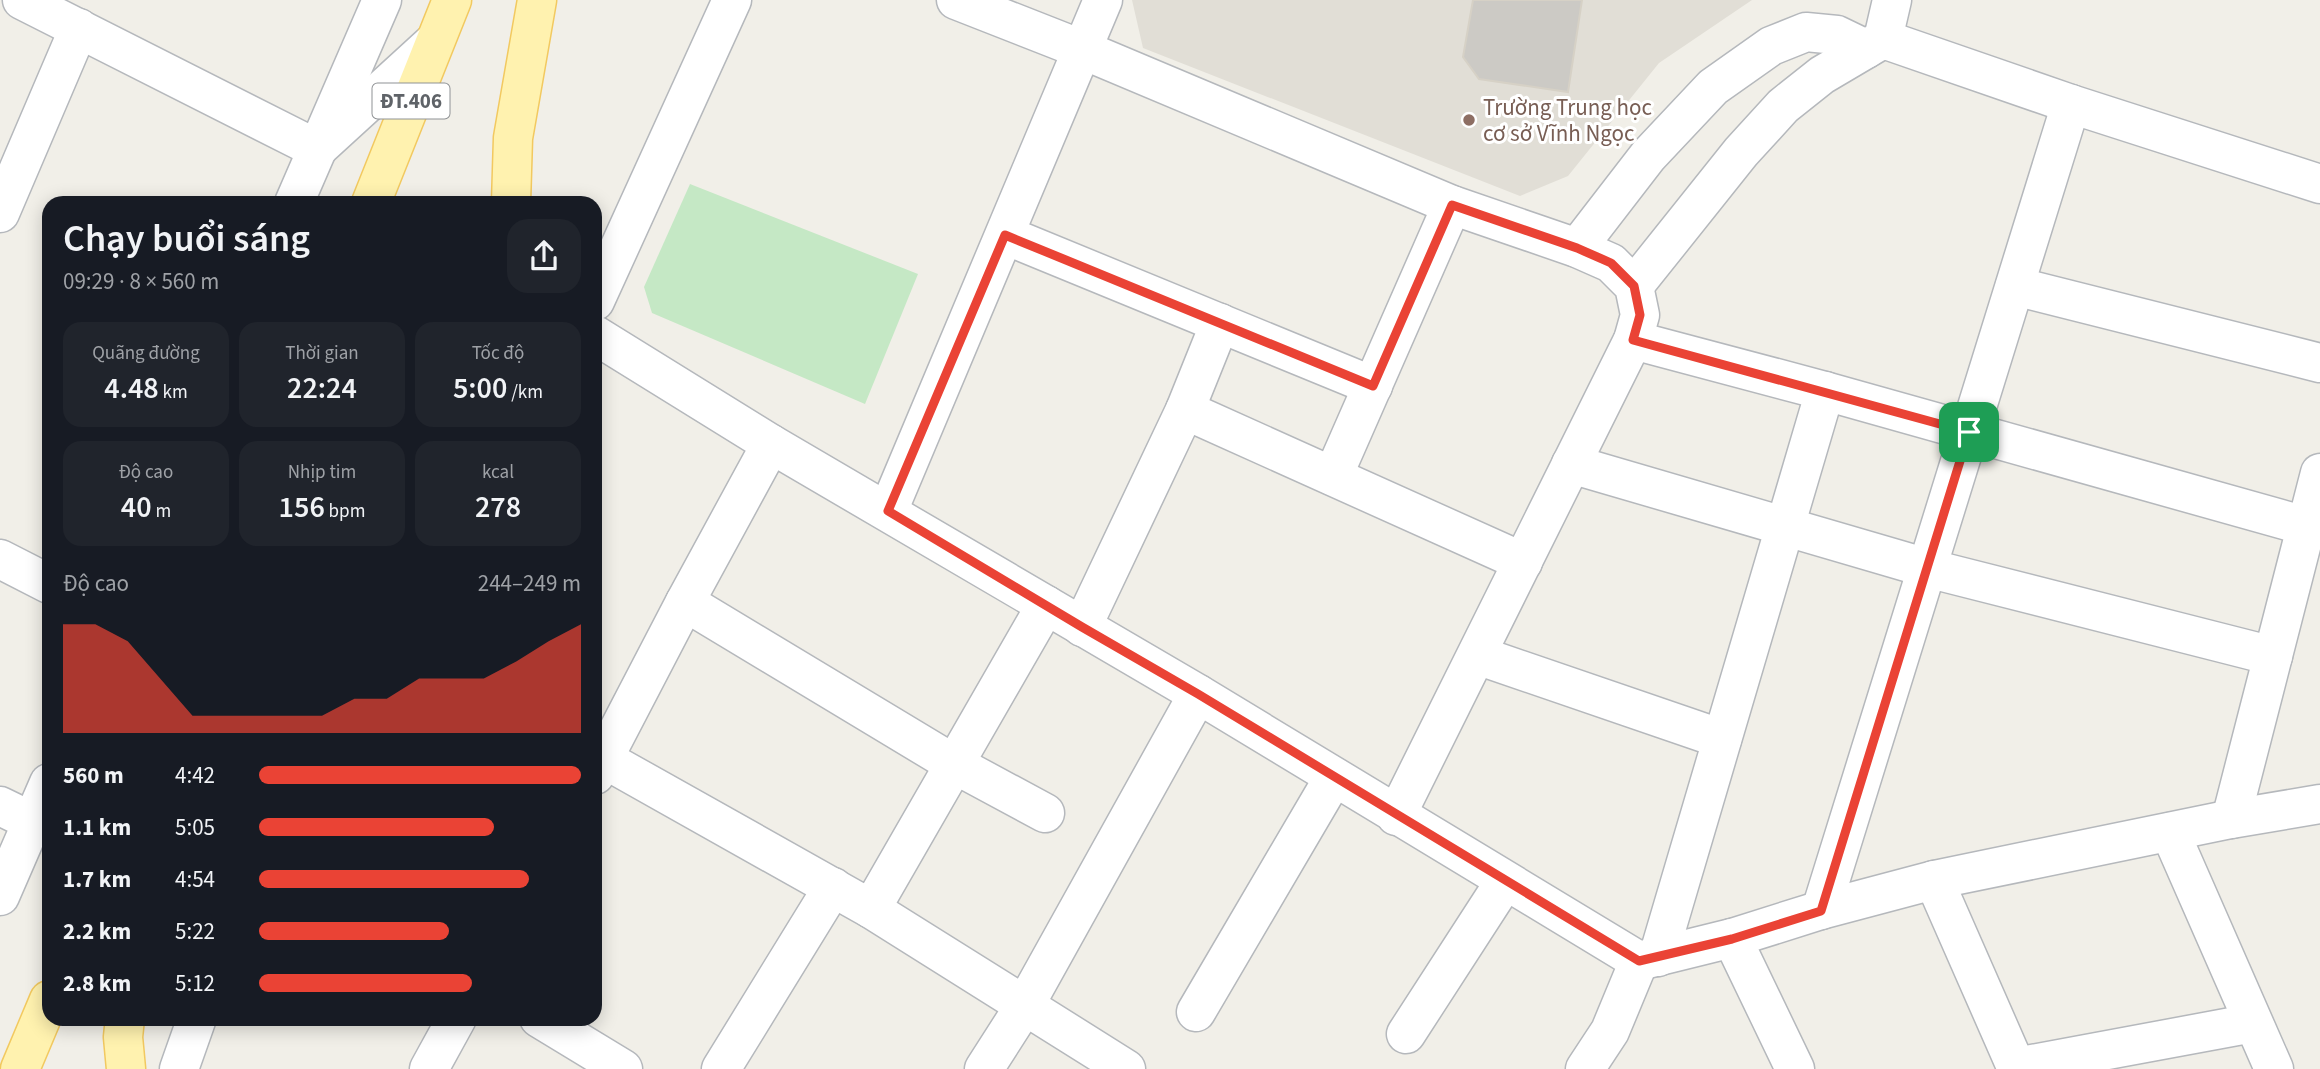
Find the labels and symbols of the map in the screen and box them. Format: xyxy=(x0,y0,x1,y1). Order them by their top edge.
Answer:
road number: ĐT.406 xyxy=(372,84,450,119)
place label: Trường Trung học cơ sở Vĩnh Ngọc xyxy=(1483,91,1652,150)
marker: Trường Trung học cơ sở Vĩnh Ngọc xyxy=(1461,112,1477,128)
pin xyxy=(1939,402,1999,462)

